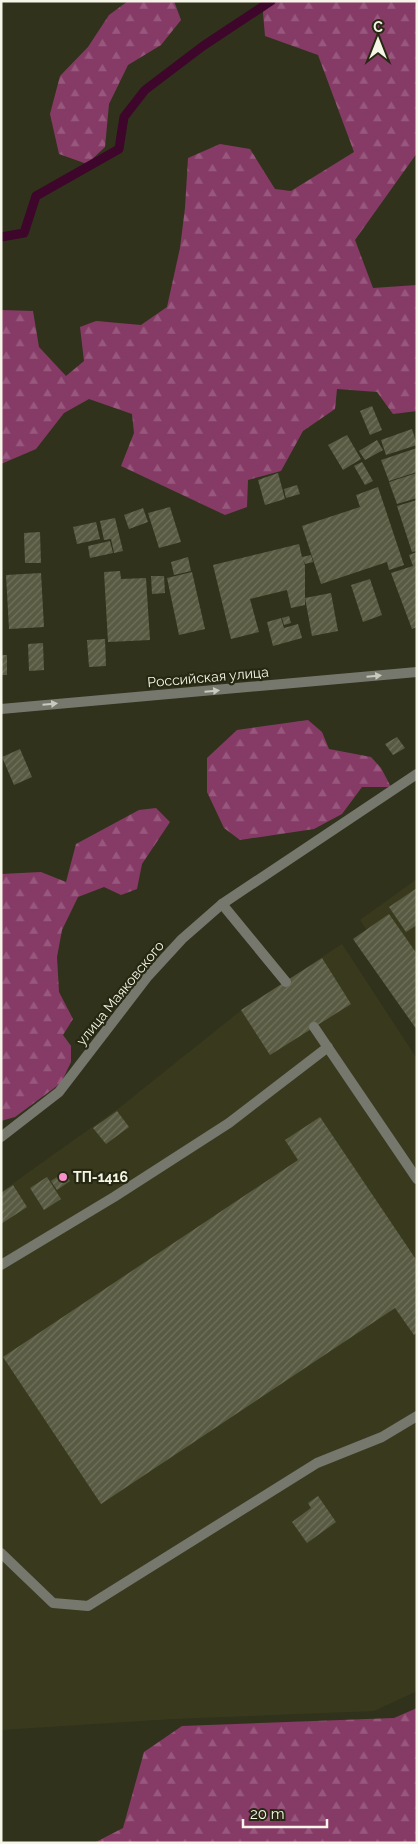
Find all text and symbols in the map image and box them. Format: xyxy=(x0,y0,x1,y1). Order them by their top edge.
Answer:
north arrow xyxy=(353,15,403,65)
text: С xyxy=(373,19,383,35)
street label: Российская улица xyxy=(147,664,269,690)
one-way arrow xyxy=(366,672,382,680)
one-way arrow xyxy=(204,686,220,694)
one-way arrow xyxy=(42,699,58,707)
street label: улица Маяковского xyxy=(73,937,167,1049)
place label: ТП-1416 xyxy=(73,1169,128,1185)
marker: ТП-1416 xyxy=(57,1171,69,1183)
scale bar xyxy=(243,1796,327,1828)
text: 20 m xyxy=(250,1805,285,1823)

